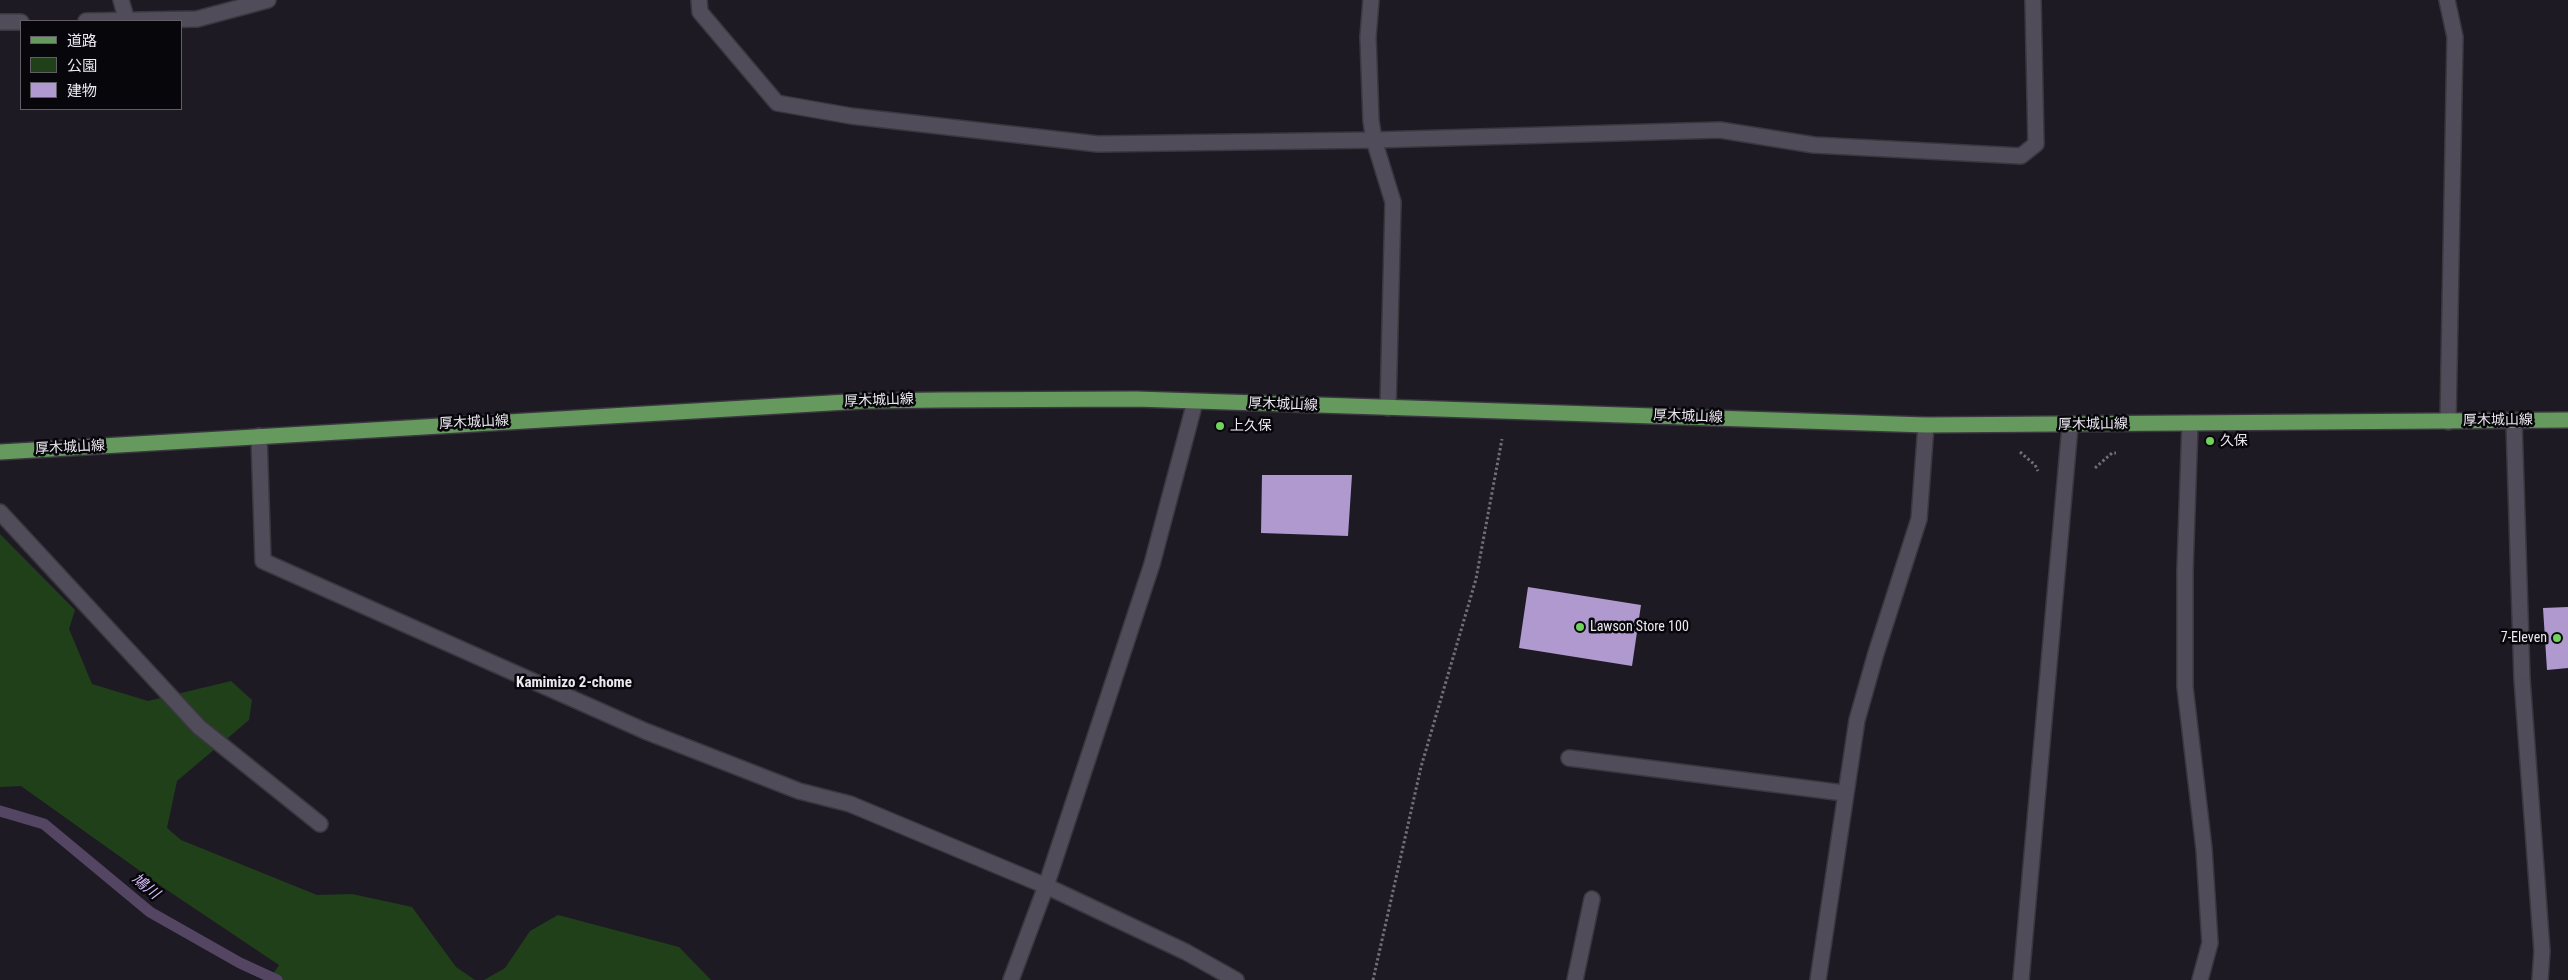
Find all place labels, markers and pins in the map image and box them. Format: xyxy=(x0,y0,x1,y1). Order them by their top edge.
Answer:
place label: 上久保 xyxy=(1230,418,1272,434)
marker: 上久保 xyxy=(1214,420,1226,432)
place label: 久保 xyxy=(2220,433,2248,449)
marker: 久保 xyxy=(2204,435,2216,447)
place label: Lawson Store 100 xyxy=(1590,619,1689,635)
marker: Lawson Store 100 xyxy=(1574,621,1586,633)
place label: 7-Eleven xyxy=(2501,630,2547,646)
marker: 7-Eleven xyxy=(2551,632,2563,644)

